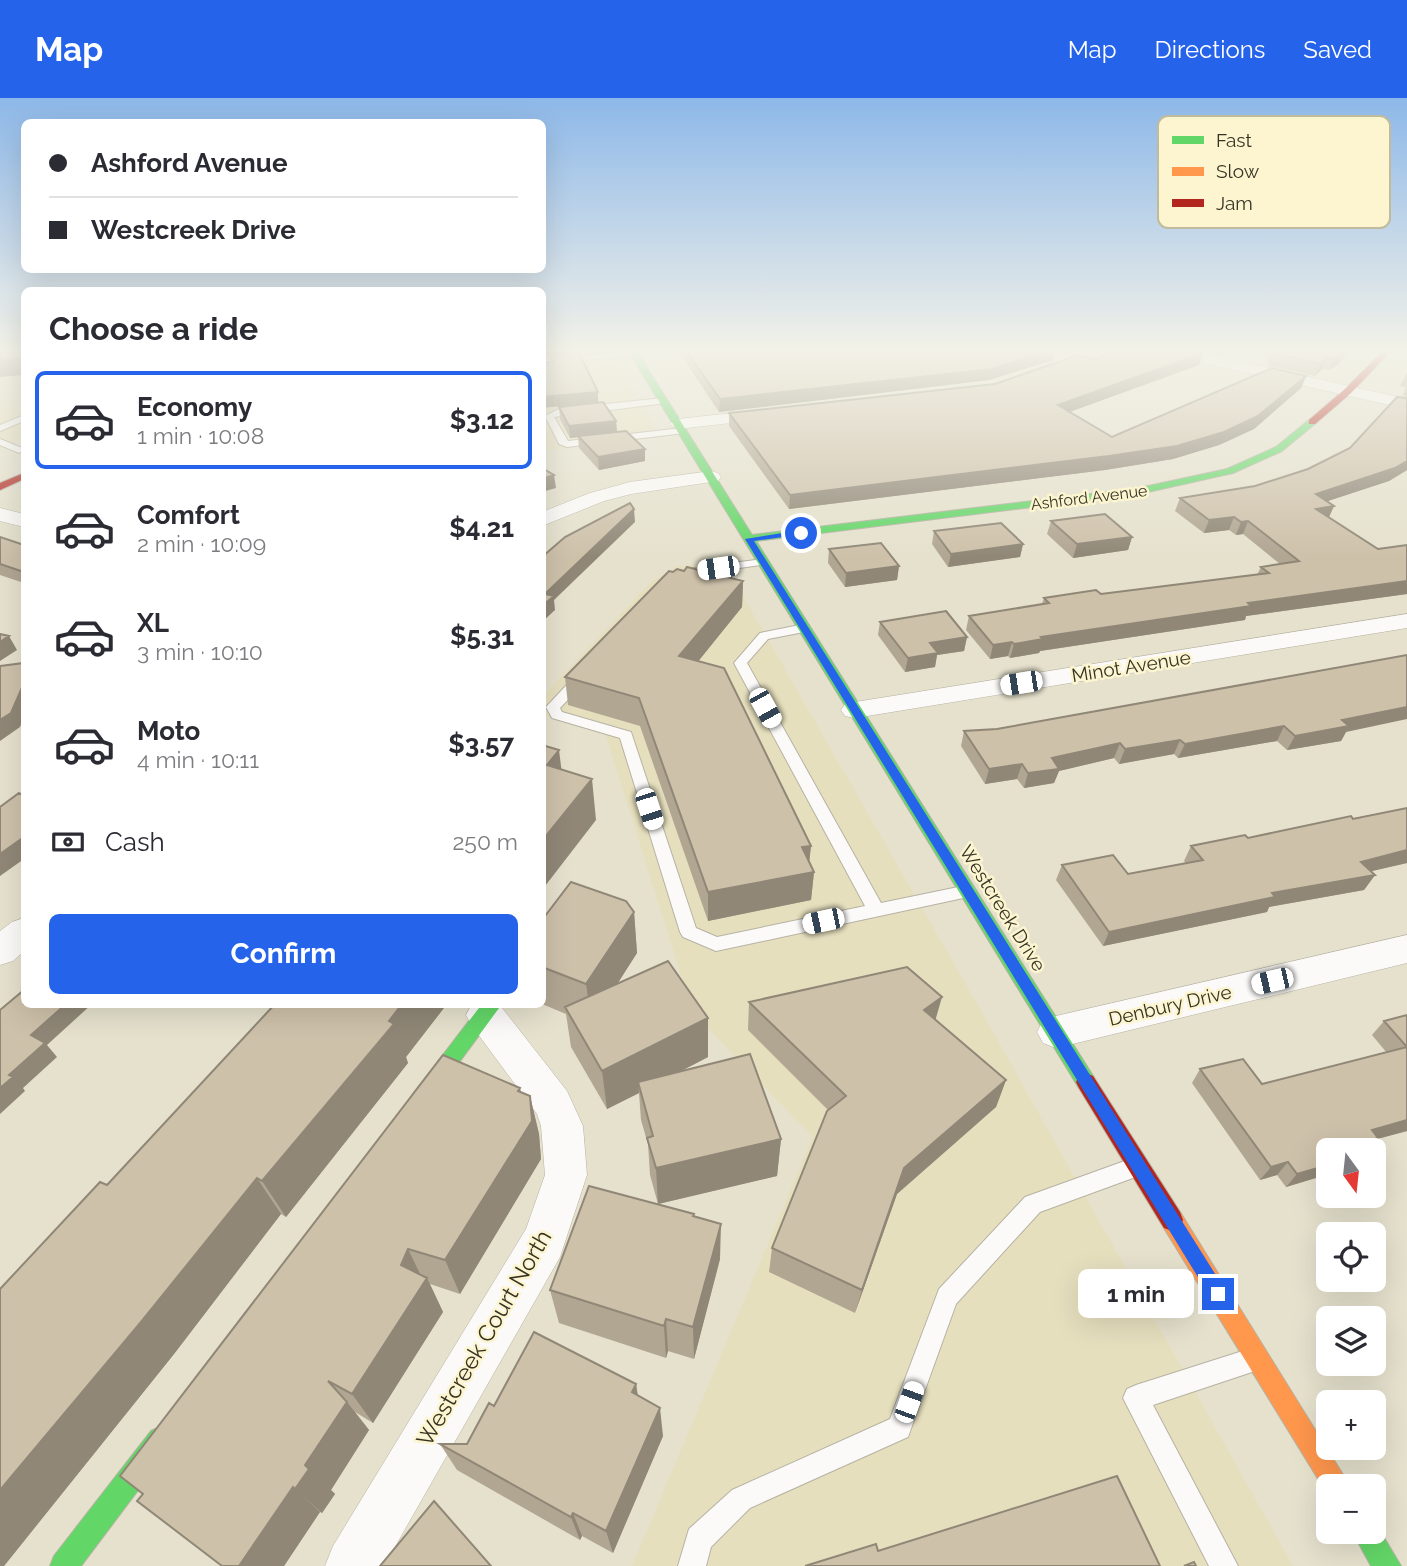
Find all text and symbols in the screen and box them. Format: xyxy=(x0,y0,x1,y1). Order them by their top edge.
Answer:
text: Map xyxy=(35,30,103,69)
text: Map xyxy=(1068,35,1117,64)
text: Directions xyxy=(1155,35,1265,64)
text: Saved xyxy=(1303,35,1372,64)
legend xyxy=(1158,116,1390,228)
text: Fast xyxy=(1216,129,1252,151)
text: Ashford Avenue xyxy=(91,148,287,178)
text: Slow xyxy=(1216,160,1260,182)
text: Jam xyxy=(1216,192,1253,214)
text: Westcreek Drive xyxy=(91,215,296,245)
text: Choose a ride xyxy=(49,310,258,347)
icon: car xyxy=(53,389,116,452)
text: Economy xyxy=(137,392,252,422)
text: $3.12 xyxy=(450,405,514,435)
text: 1 min · 10:08 xyxy=(137,422,264,449)
street label: Ashford Avenue xyxy=(1030,481,1148,514)
icon: car xyxy=(53,497,116,560)
text: Comfort xyxy=(137,500,240,530)
text: $4.21 xyxy=(449,513,514,543)
route start xyxy=(785,517,817,549)
text: 2 min · 10:09 xyxy=(137,530,266,557)
car xyxy=(696,555,741,581)
icon: car xyxy=(53,605,116,668)
text: XL xyxy=(137,608,169,638)
text: $5.31 xyxy=(450,621,514,651)
text: 3 min · 10:10 xyxy=(137,638,263,665)
street label: Minot Avenue xyxy=(1070,646,1192,686)
car xyxy=(999,669,1044,697)
car xyxy=(746,685,785,731)
icon: car xyxy=(53,713,116,776)
text: Moto xyxy=(137,716,200,746)
text: $3.57 xyxy=(448,729,514,759)
text: 4 min · 10:11 xyxy=(137,746,259,773)
car xyxy=(633,786,666,832)
icon: cash xyxy=(49,823,87,861)
text: Cash xyxy=(105,827,165,857)
text: 250 m xyxy=(452,828,518,855)
street label: Westcreek Drive xyxy=(955,841,1051,975)
car xyxy=(801,906,846,936)
button: Confirm xyxy=(49,914,518,994)
car xyxy=(1250,966,1295,996)
street label: Denbury Drive xyxy=(1106,980,1234,1030)
north arrow xyxy=(1316,1138,1386,1208)
map controls xyxy=(1316,1138,1386,1544)
button: locate xyxy=(1316,1222,1386,1292)
street label: Westcreek Court North xyxy=(411,1225,557,1451)
callout: 1 min xyxy=(1078,1270,1194,1318)
route end xyxy=(1202,1278,1234,1310)
text: 1 min xyxy=(1107,1280,1165,1307)
button: layers xyxy=(1316,1306,1386,1376)
car xyxy=(892,1379,927,1425)
button: + xyxy=(1316,1390,1386,1460)
button: − xyxy=(1316,1474,1386,1544)

